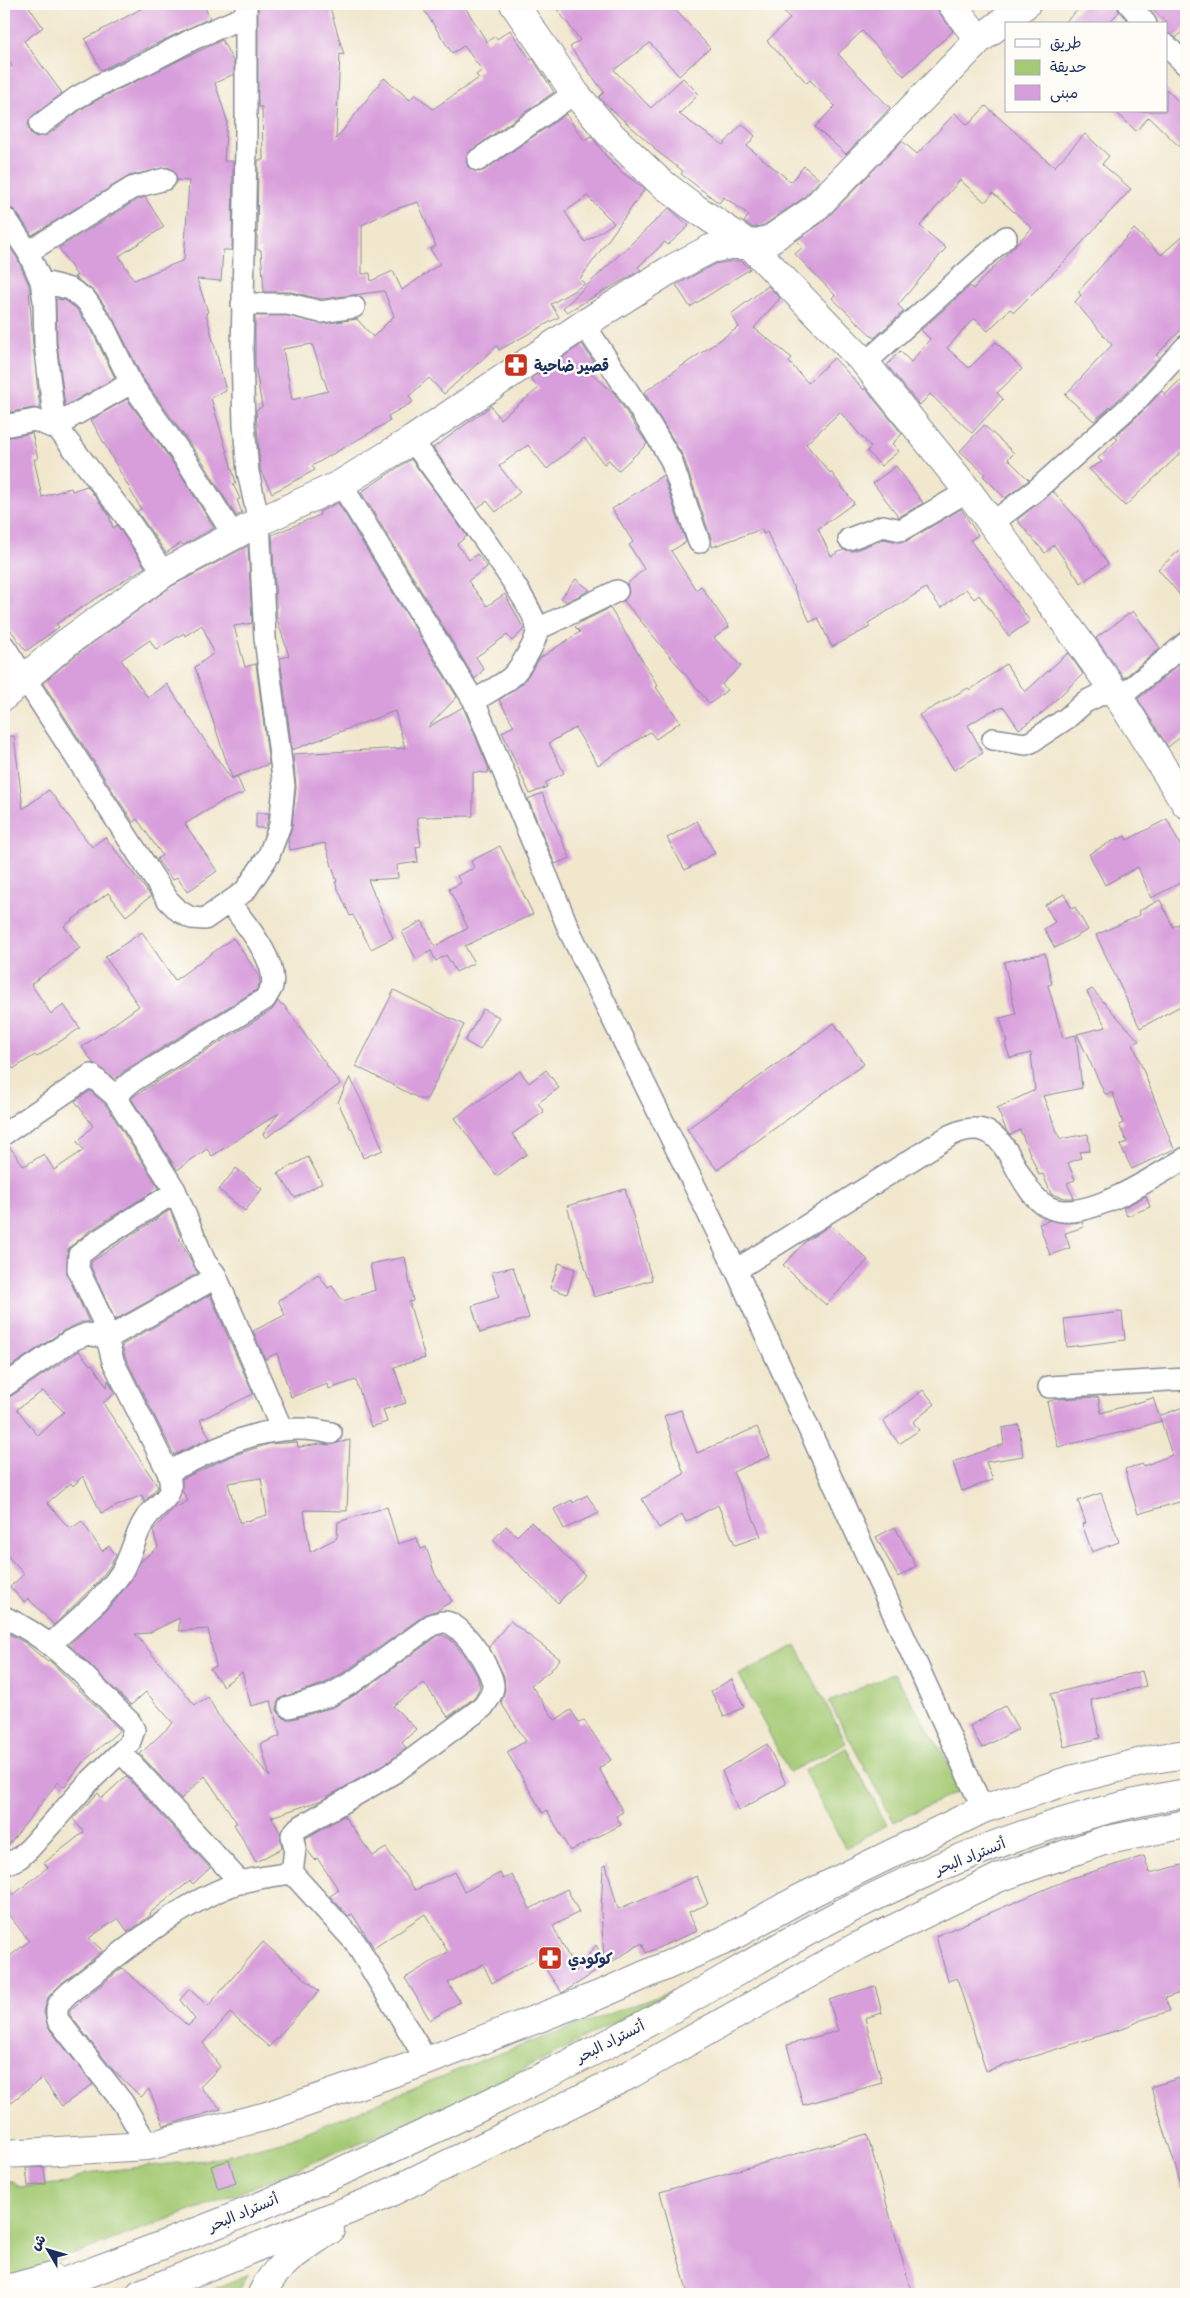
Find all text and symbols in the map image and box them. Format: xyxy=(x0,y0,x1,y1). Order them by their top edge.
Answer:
legend xyxy=(1005,22,1168,112)
text: طريق xyxy=(1050,33,1082,52)
text: حديقة xyxy=(1050,57,1087,76)
text: مبنى xyxy=(1050,83,1078,103)
pharmacy icon: قصير ضاحية xyxy=(503,352,529,378)
place label: قصير ضاحية xyxy=(534,356,609,375)
street label: أتستراد البحر xyxy=(931,1833,1008,1879)
pharmacy icon: كوكودي xyxy=(537,1945,563,1971)
place label: كوكودي xyxy=(568,1949,613,1971)
street label: أتستراد البحر xyxy=(572,2015,648,2067)
street label: أتستراد البحر xyxy=(204,2189,281,2236)
north arrow xyxy=(22,2226,72,2276)
text: ش xyxy=(26,2230,50,2254)

